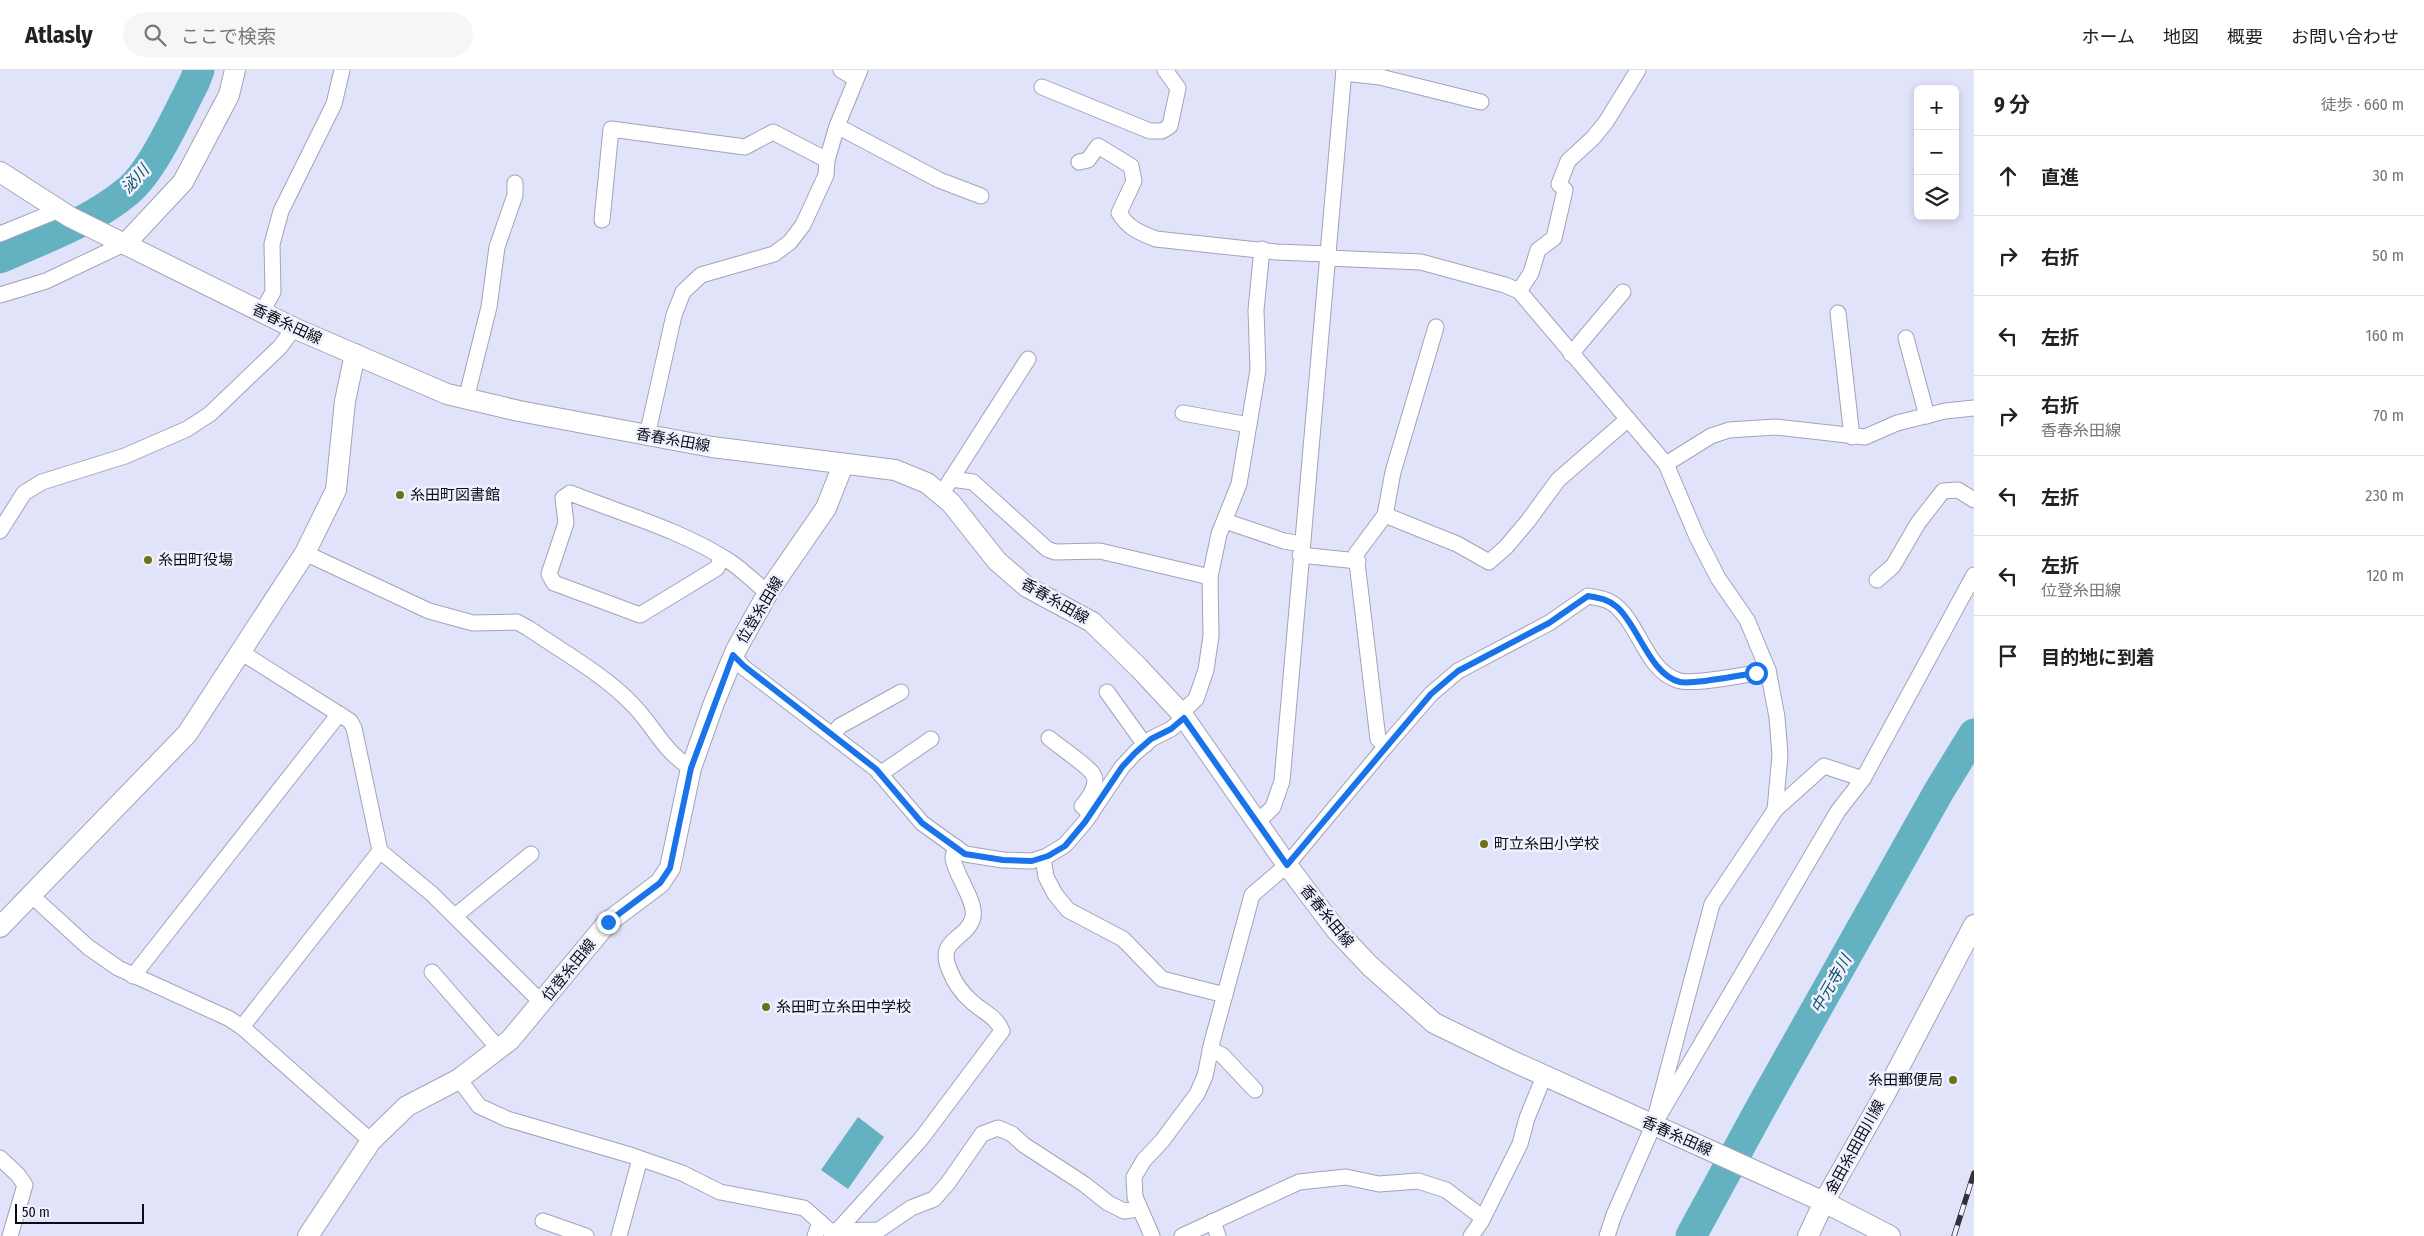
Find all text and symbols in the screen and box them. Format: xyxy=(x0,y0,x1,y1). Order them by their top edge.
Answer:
search box xyxy=(123,12,473,57)
text: Atlasly xyxy=(25,21,93,49)
icon: search xyxy=(141,21,169,49)
text: ここで検索 xyxy=(181,25,276,48)
text: ホーム xyxy=(2082,26,2135,48)
text: 地図 xyxy=(2163,26,2199,48)
text: 概要 xyxy=(2227,26,2263,48)
text: お問い合わせ xyxy=(2291,26,2399,48)
map controls xyxy=(1914,85,1959,220)
button: + xyxy=(1914,85,1959,130)
text: 9 分 xyxy=(1994,92,2030,118)
text: 徒歩 · 660 m xyxy=(2321,95,2404,114)
button: − xyxy=(1914,130,1959,175)
water label: 泌川 xyxy=(117,159,154,197)
icon: ahead xyxy=(1994,162,2022,190)
text: 直進 xyxy=(2041,166,2079,189)
text: 30 m xyxy=(2372,166,2404,185)
button: layers xyxy=(1914,175,1959,220)
icon: right xyxy=(1994,242,2022,270)
text: 右折 xyxy=(2041,246,2079,269)
text: 50 m xyxy=(2372,246,2404,265)
street label: 香春糸田線 xyxy=(249,300,325,348)
icon: left xyxy=(1994,322,2022,350)
text: 左折 xyxy=(2041,326,2079,349)
text: 160 m xyxy=(2365,326,2404,345)
text: 右折 xyxy=(2041,394,2079,417)
icon: right xyxy=(1994,402,2022,430)
text: 70 m xyxy=(2373,406,2404,425)
text: 香春糸田線 xyxy=(2041,421,2121,440)
street label: 香春糸田線 xyxy=(634,425,712,455)
icon: left xyxy=(1994,482,2022,510)
place label: 糸田町図書館 xyxy=(410,486,500,504)
text: 左折 xyxy=(2041,486,2079,509)
text: 230 m xyxy=(2365,486,2404,505)
marker: 糸田町図書館 xyxy=(394,489,406,501)
place label: 糸田町役場 xyxy=(158,551,233,569)
marker: 糸田町役場 xyxy=(142,554,154,566)
text: 左折 xyxy=(2041,554,2079,577)
icon: left xyxy=(1994,562,2022,590)
text: 120 m xyxy=(2366,566,2404,585)
street label: 位登糸田線 xyxy=(733,573,787,647)
street label: 香春糸田線 xyxy=(1018,574,1092,628)
text: 位登糸田線 xyxy=(2041,581,2121,600)
icon: arrive xyxy=(1994,642,2022,670)
text: 目的地に到着 xyxy=(2041,646,2155,669)
route start xyxy=(1745,662,1768,685)
place label: 町立糸田小学校 xyxy=(1494,835,1599,853)
marker: 町立糸田小学校 xyxy=(1478,838,1490,850)
street label: 香春糸田線 xyxy=(1296,881,1358,951)
route end xyxy=(597,911,620,934)
street label: 位登糸田線 xyxy=(538,935,600,1005)
water label: 中元寺川 xyxy=(1807,950,1856,1016)
place label: 糸田町立糸田中学校 xyxy=(776,998,911,1016)
marker: 糸田町立糸田中学校 xyxy=(760,1001,772,1013)
place label: 糸田郵便局 xyxy=(1868,1071,1943,1089)
marker: 糸田郵便局 xyxy=(1947,1074,1959,1086)
street label: 金田糸田田川線 xyxy=(1822,1097,1888,1197)
street label: 香春糸田線 xyxy=(1639,1113,1715,1159)
scale bar xyxy=(15,1201,144,1224)
text: 50 m xyxy=(22,1204,50,1221)

